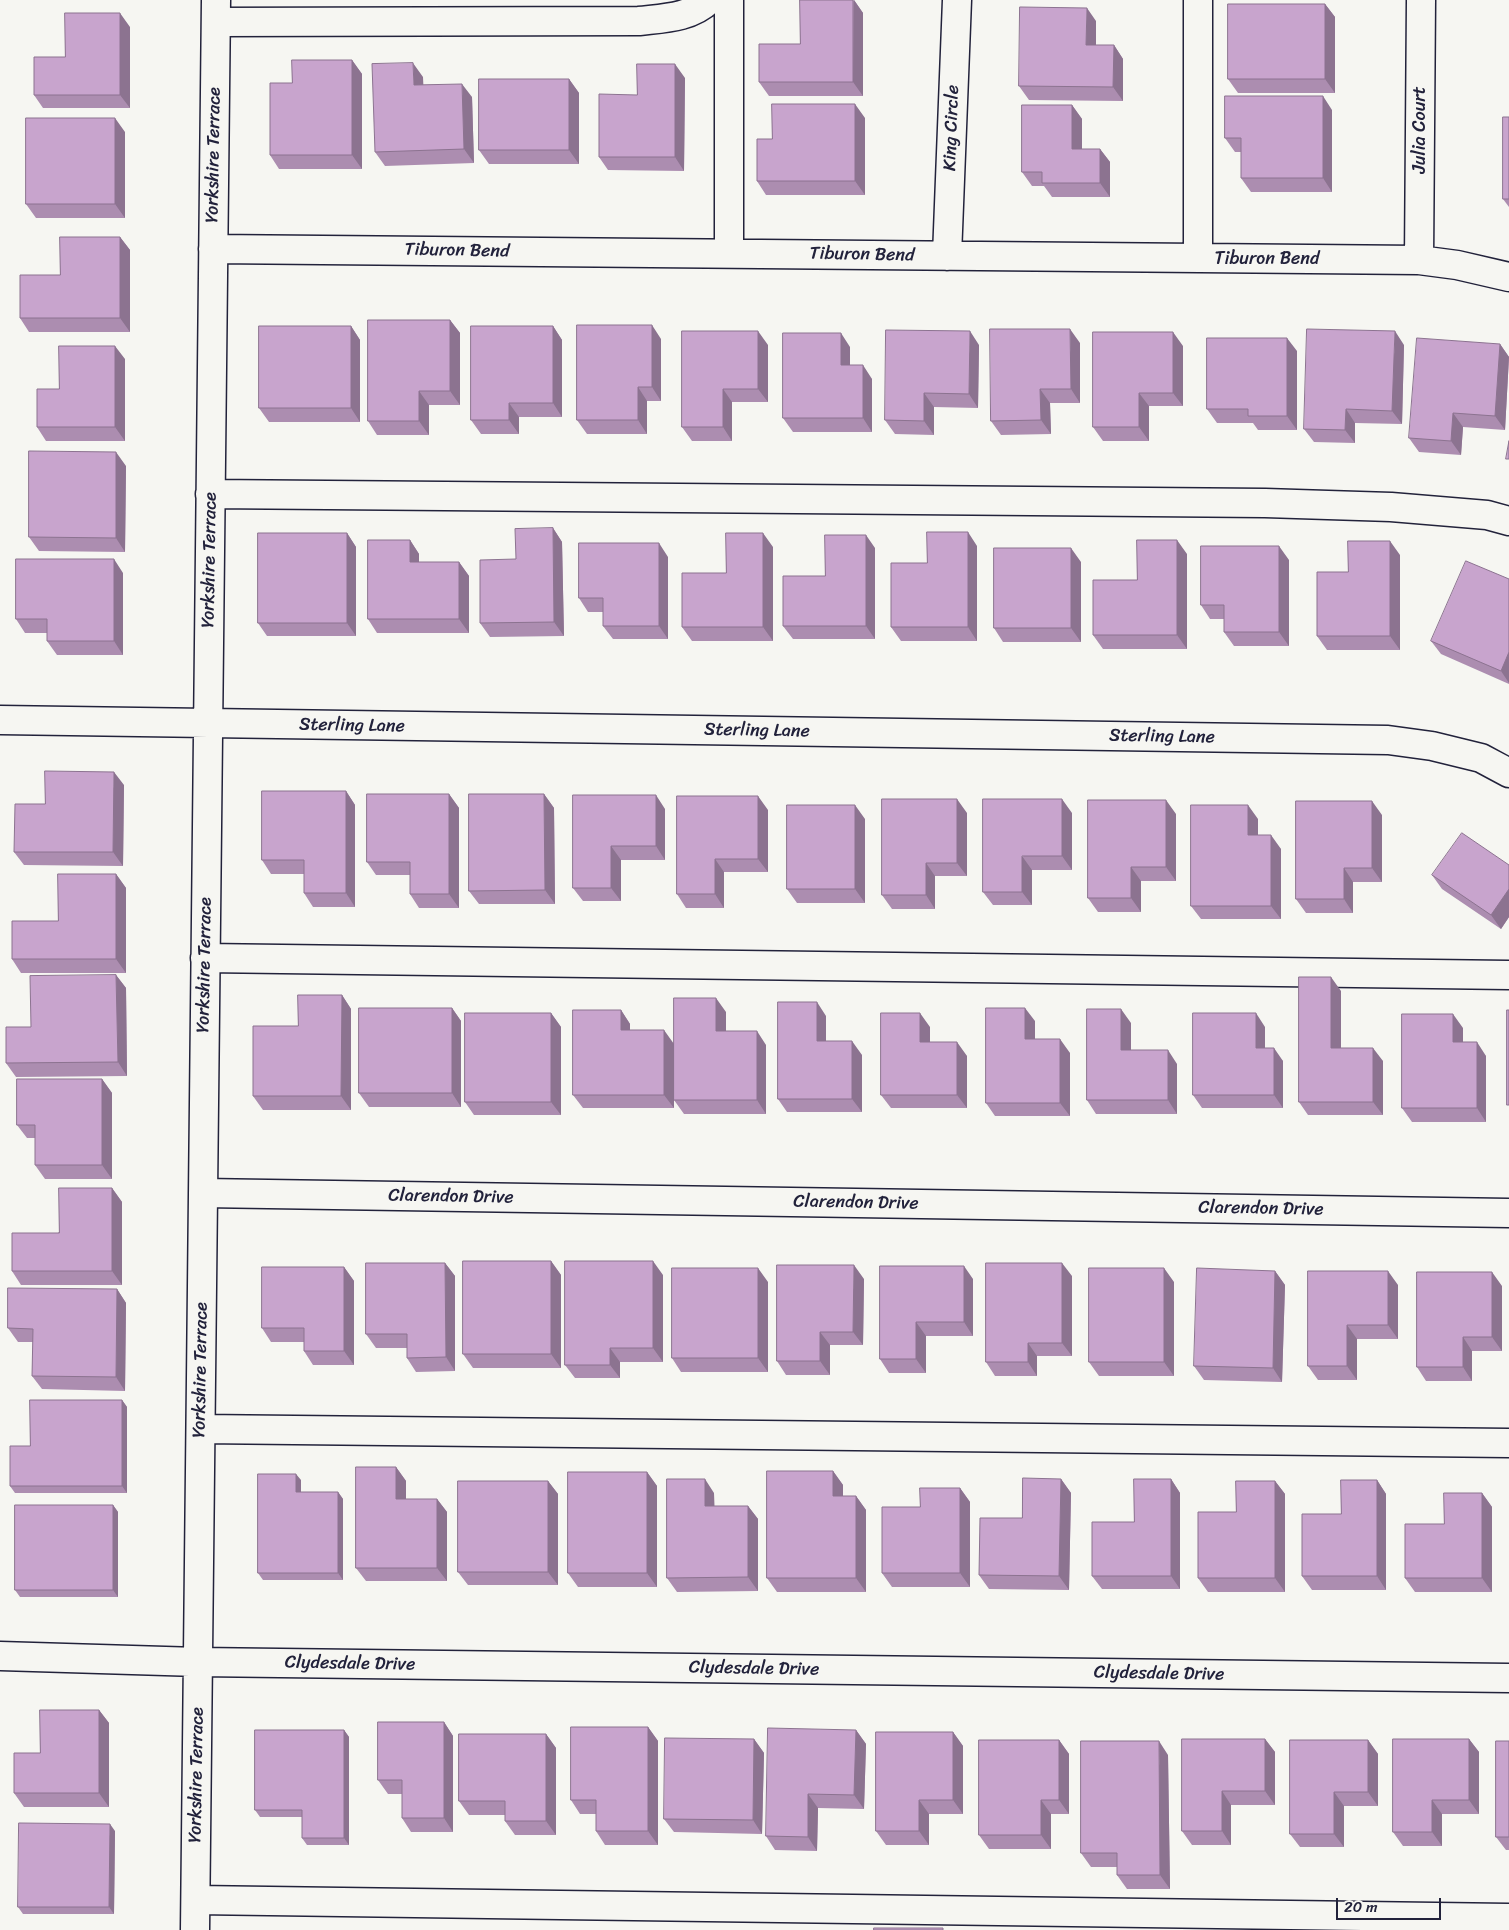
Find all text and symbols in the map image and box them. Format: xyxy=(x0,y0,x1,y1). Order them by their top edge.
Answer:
street label: King Circle xyxy=(940,84,964,172)
street label: Julia Court xyxy=(1409,86,1431,174)
street label: Yorkshire Terrace xyxy=(202,87,226,223)
street label: Tiburon Bend xyxy=(404,239,510,263)
street label: Tiburon Bend xyxy=(809,243,915,267)
street label: Tiburon Bend xyxy=(1214,248,1320,270)
street label: Yorkshire Terrace xyxy=(198,492,222,628)
street label: Sterling Lane xyxy=(299,714,405,738)
street label: Sterling Lane xyxy=(704,719,810,743)
street label: Sterling Lane xyxy=(1109,725,1215,749)
street label: Yorkshire Terrace xyxy=(193,897,217,1033)
street label: Clarendon Drive xyxy=(388,1185,514,1209)
street label: Clarendon Drive xyxy=(793,1191,919,1215)
street label: Clarendon Drive xyxy=(1198,1197,1324,1221)
street label: Yorkshire Terrace xyxy=(189,1302,213,1438)
street label: Clydesdale Drive xyxy=(285,1652,415,1676)
street label: Clydesdale Drive xyxy=(689,1657,819,1681)
street label: Clydesdale Drive xyxy=(1094,1662,1224,1686)
street label: Yorkshire Terrace xyxy=(185,1707,209,1843)
scale bar xyxy=(1339,1888,1444,1920)
text: 20 m xyxy=(1344,1894,1378,1920)

